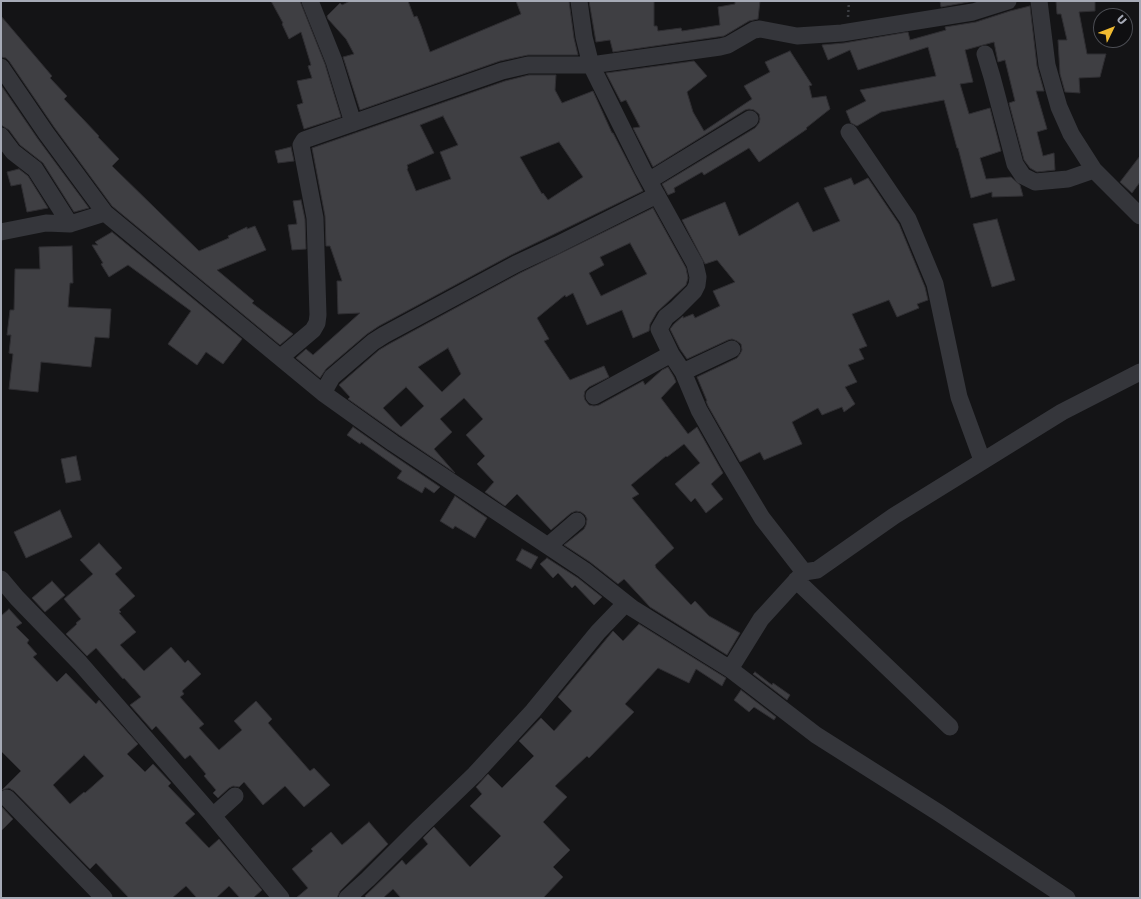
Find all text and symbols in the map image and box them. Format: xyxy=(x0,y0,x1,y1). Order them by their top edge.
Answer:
north arrow xyxy=(1093,8,1133,48)
text: U xyxy=(1114,12,1129,28)

